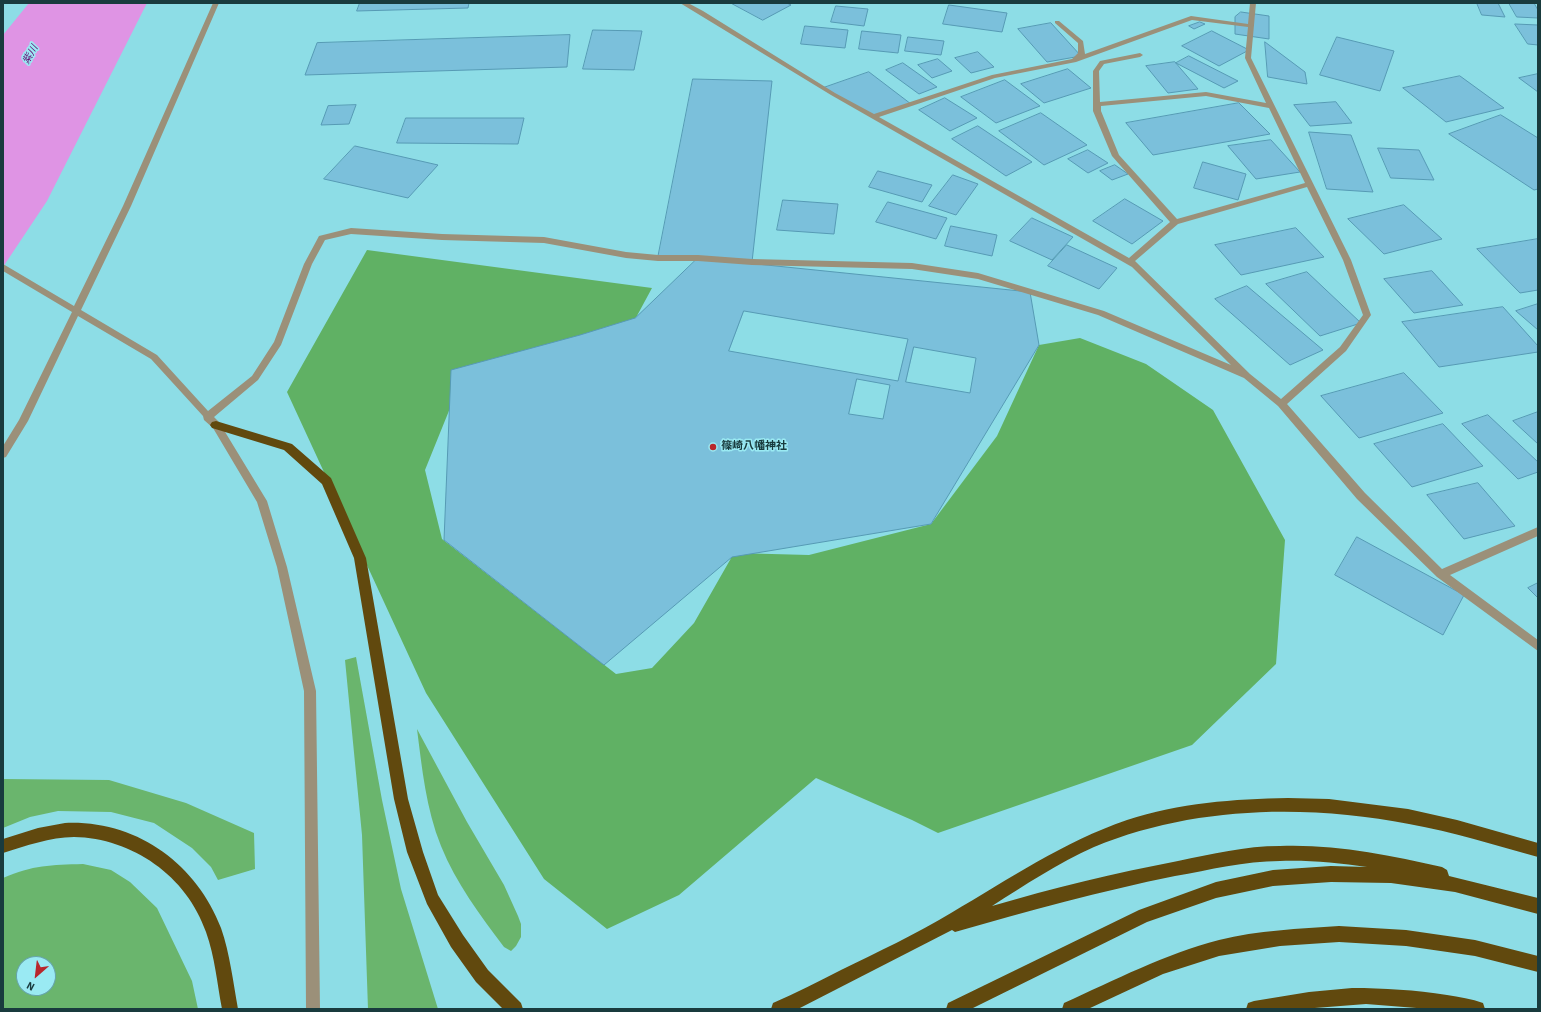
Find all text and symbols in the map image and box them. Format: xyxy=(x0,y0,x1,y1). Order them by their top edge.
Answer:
water label: 紫川 xyxy=(21,43,41,67)
place label: 篠崎八幡神社 xyxy=(721,440,787,454)
marker: 篠崎八幡神社 xyxy=(708,442,718,452)
north arrow xyxy=(16,956,56,996)
text: N xyxy=(24,978,37,994)

